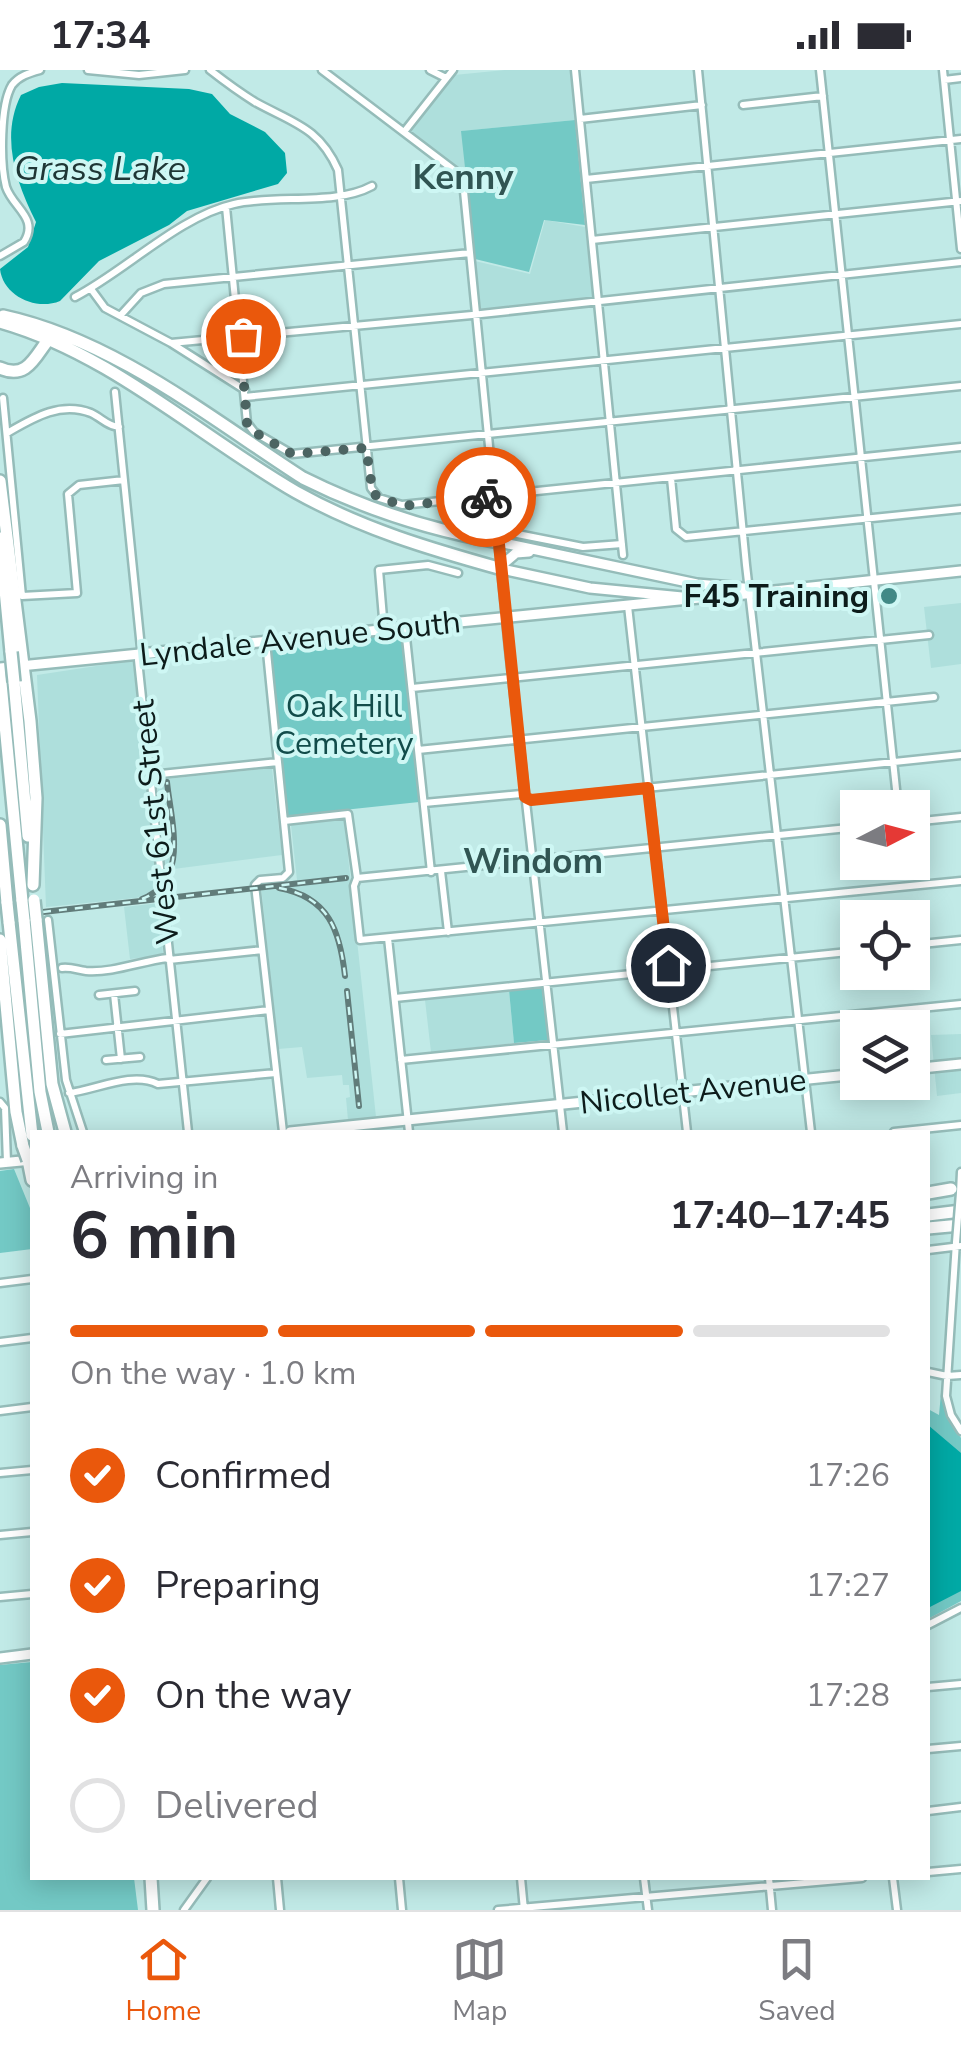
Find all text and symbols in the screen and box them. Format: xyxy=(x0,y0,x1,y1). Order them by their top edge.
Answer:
text: 17:34 xyxy=(50,10,151,61)
water label: Grass Lake xyxy=(14,145,186,192)
district label: Kenny xyxy=(413,154,514,201)
pin xyxy=(201,294,286,379)
icon: bag xyxy=(216,309,271,364)
courier xyxy=(436,447,536,547)
icon: bike xyxy=(459,470,514,525)
place label: F45 Training xyxy=(684,575,869,618)
marker: F45 Training xyxy=(878,585,900,607)
street label: Lyndale Avenue South xyxy=(137,600,463,677)
park label: Oak Hill Cemetery xyxy=(275,685,414,765)
street label: West 61st Street xyxy=(121,697,190,946)
north arrow xyxy=(840,790,930,880)
map controls xyxy=(840,790,930,1100)
district label: Windom xyxy=(463,838,603,885)
button: locate xyxy=(840,900,930,990)
pin xyxy=(626,923,711,1008)
icon: home xyxy=(641,938,696,993)
button: layers xyxy=(840,1010,930,1100)
street label: Nicollet Avenue xyxy=(578,1058,808,1125)
text: Arriving in xyxy=(70,1156,218,1199)
text: 17:40–17:45 xyxy=(670,1190,890,1241)
text: 6 min xyxy=(70,1192,238,1281)
text: On the way · 1.0 km xyxy=(70,1352,356,1395)
icon: check xyxy=(70,1448,125,1503)
text: Confirmed xyxy=(155,1450,332,1501)
text: 17:26 xyxy=(806,1454,890,1497)
icon: check xyxy=(70,1558,125,1613)
text: Preparing xyxy=(155,1560,321,1611)
text: 17:27 xyxy=(806,1564,890,1607)
icon: check xyxy=(70,1668,125,1723)
text: On the way xyxy=(155,1670,351,1721)
text: 17:28 xyxy=(806,1674,890,1717)
text: Delivered xyxy=(155,1780,319,1831)
tab: Home xyxy=(125,1932,201,2030)
tab: Map xyxy=(452,1932,507,2030)
tab: Saved xyxy=(758,1932,836,2030)

